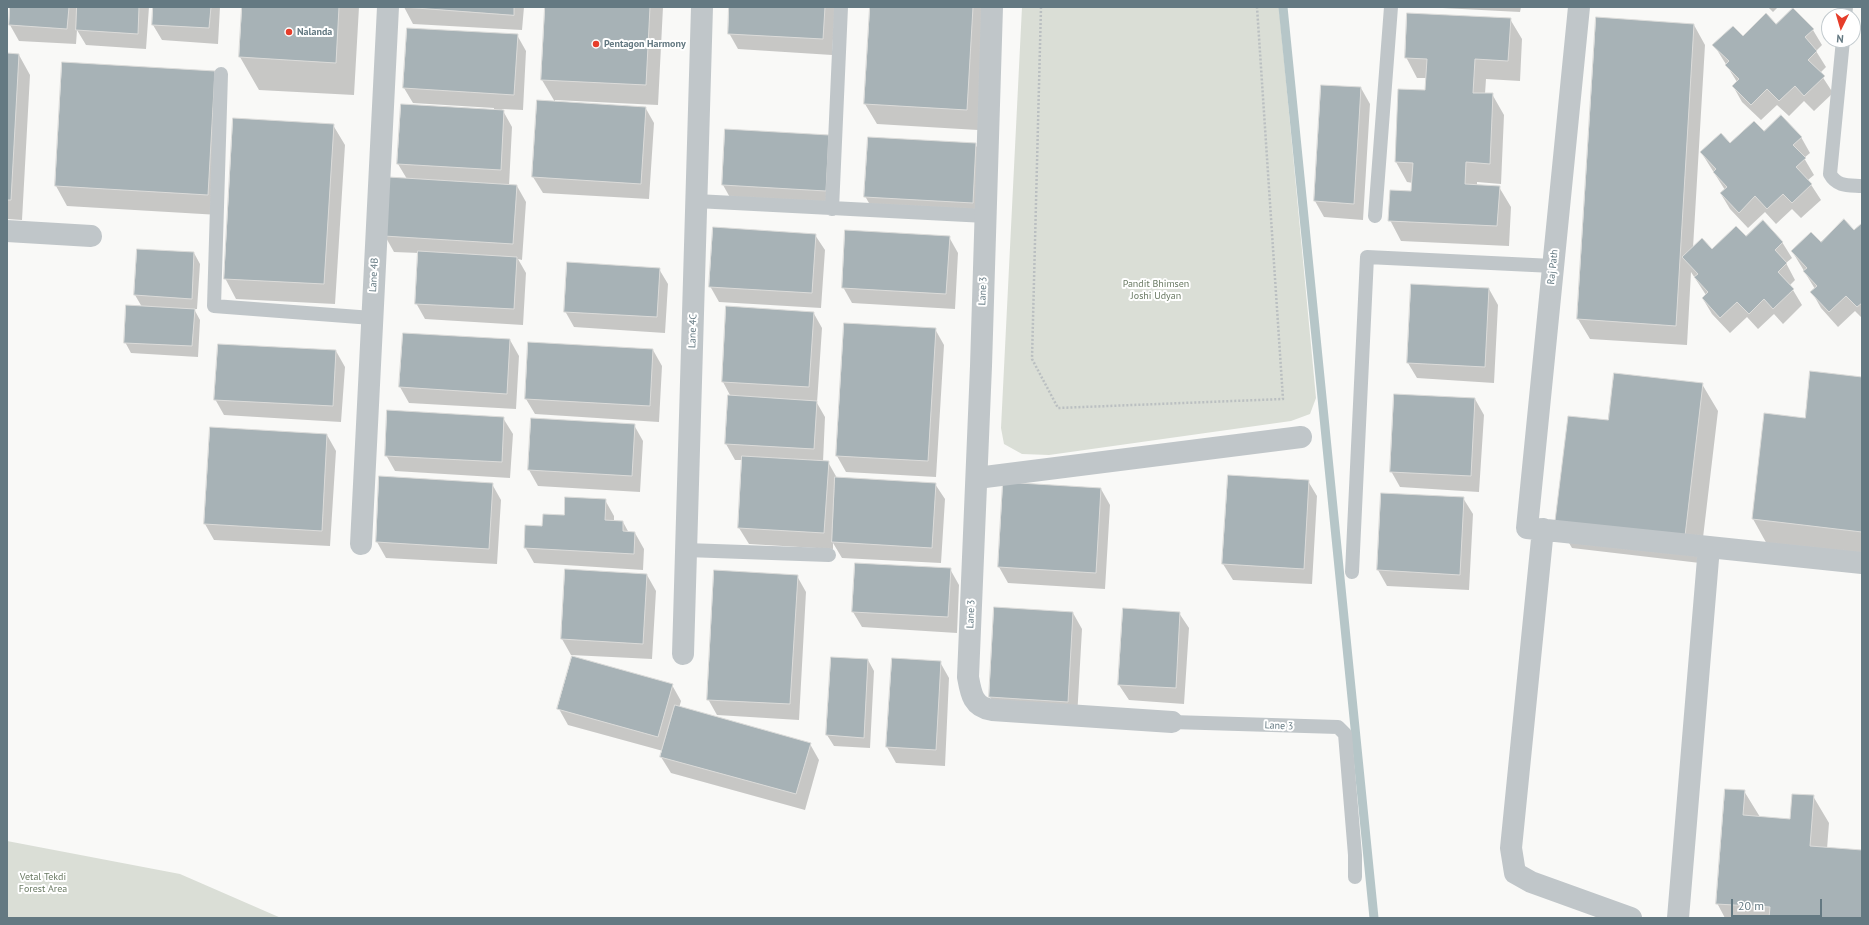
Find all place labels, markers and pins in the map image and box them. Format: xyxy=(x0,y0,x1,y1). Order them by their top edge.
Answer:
place label: Nalanda xyxy=(297,26,332,38)
marker: Nalanda xyxy=(284,27,294,37)
place label: Pentagon Harmony xyxy=(604,38,686,50)
marker: Pentagon Harmony xyxy=(591,39,601,49)

